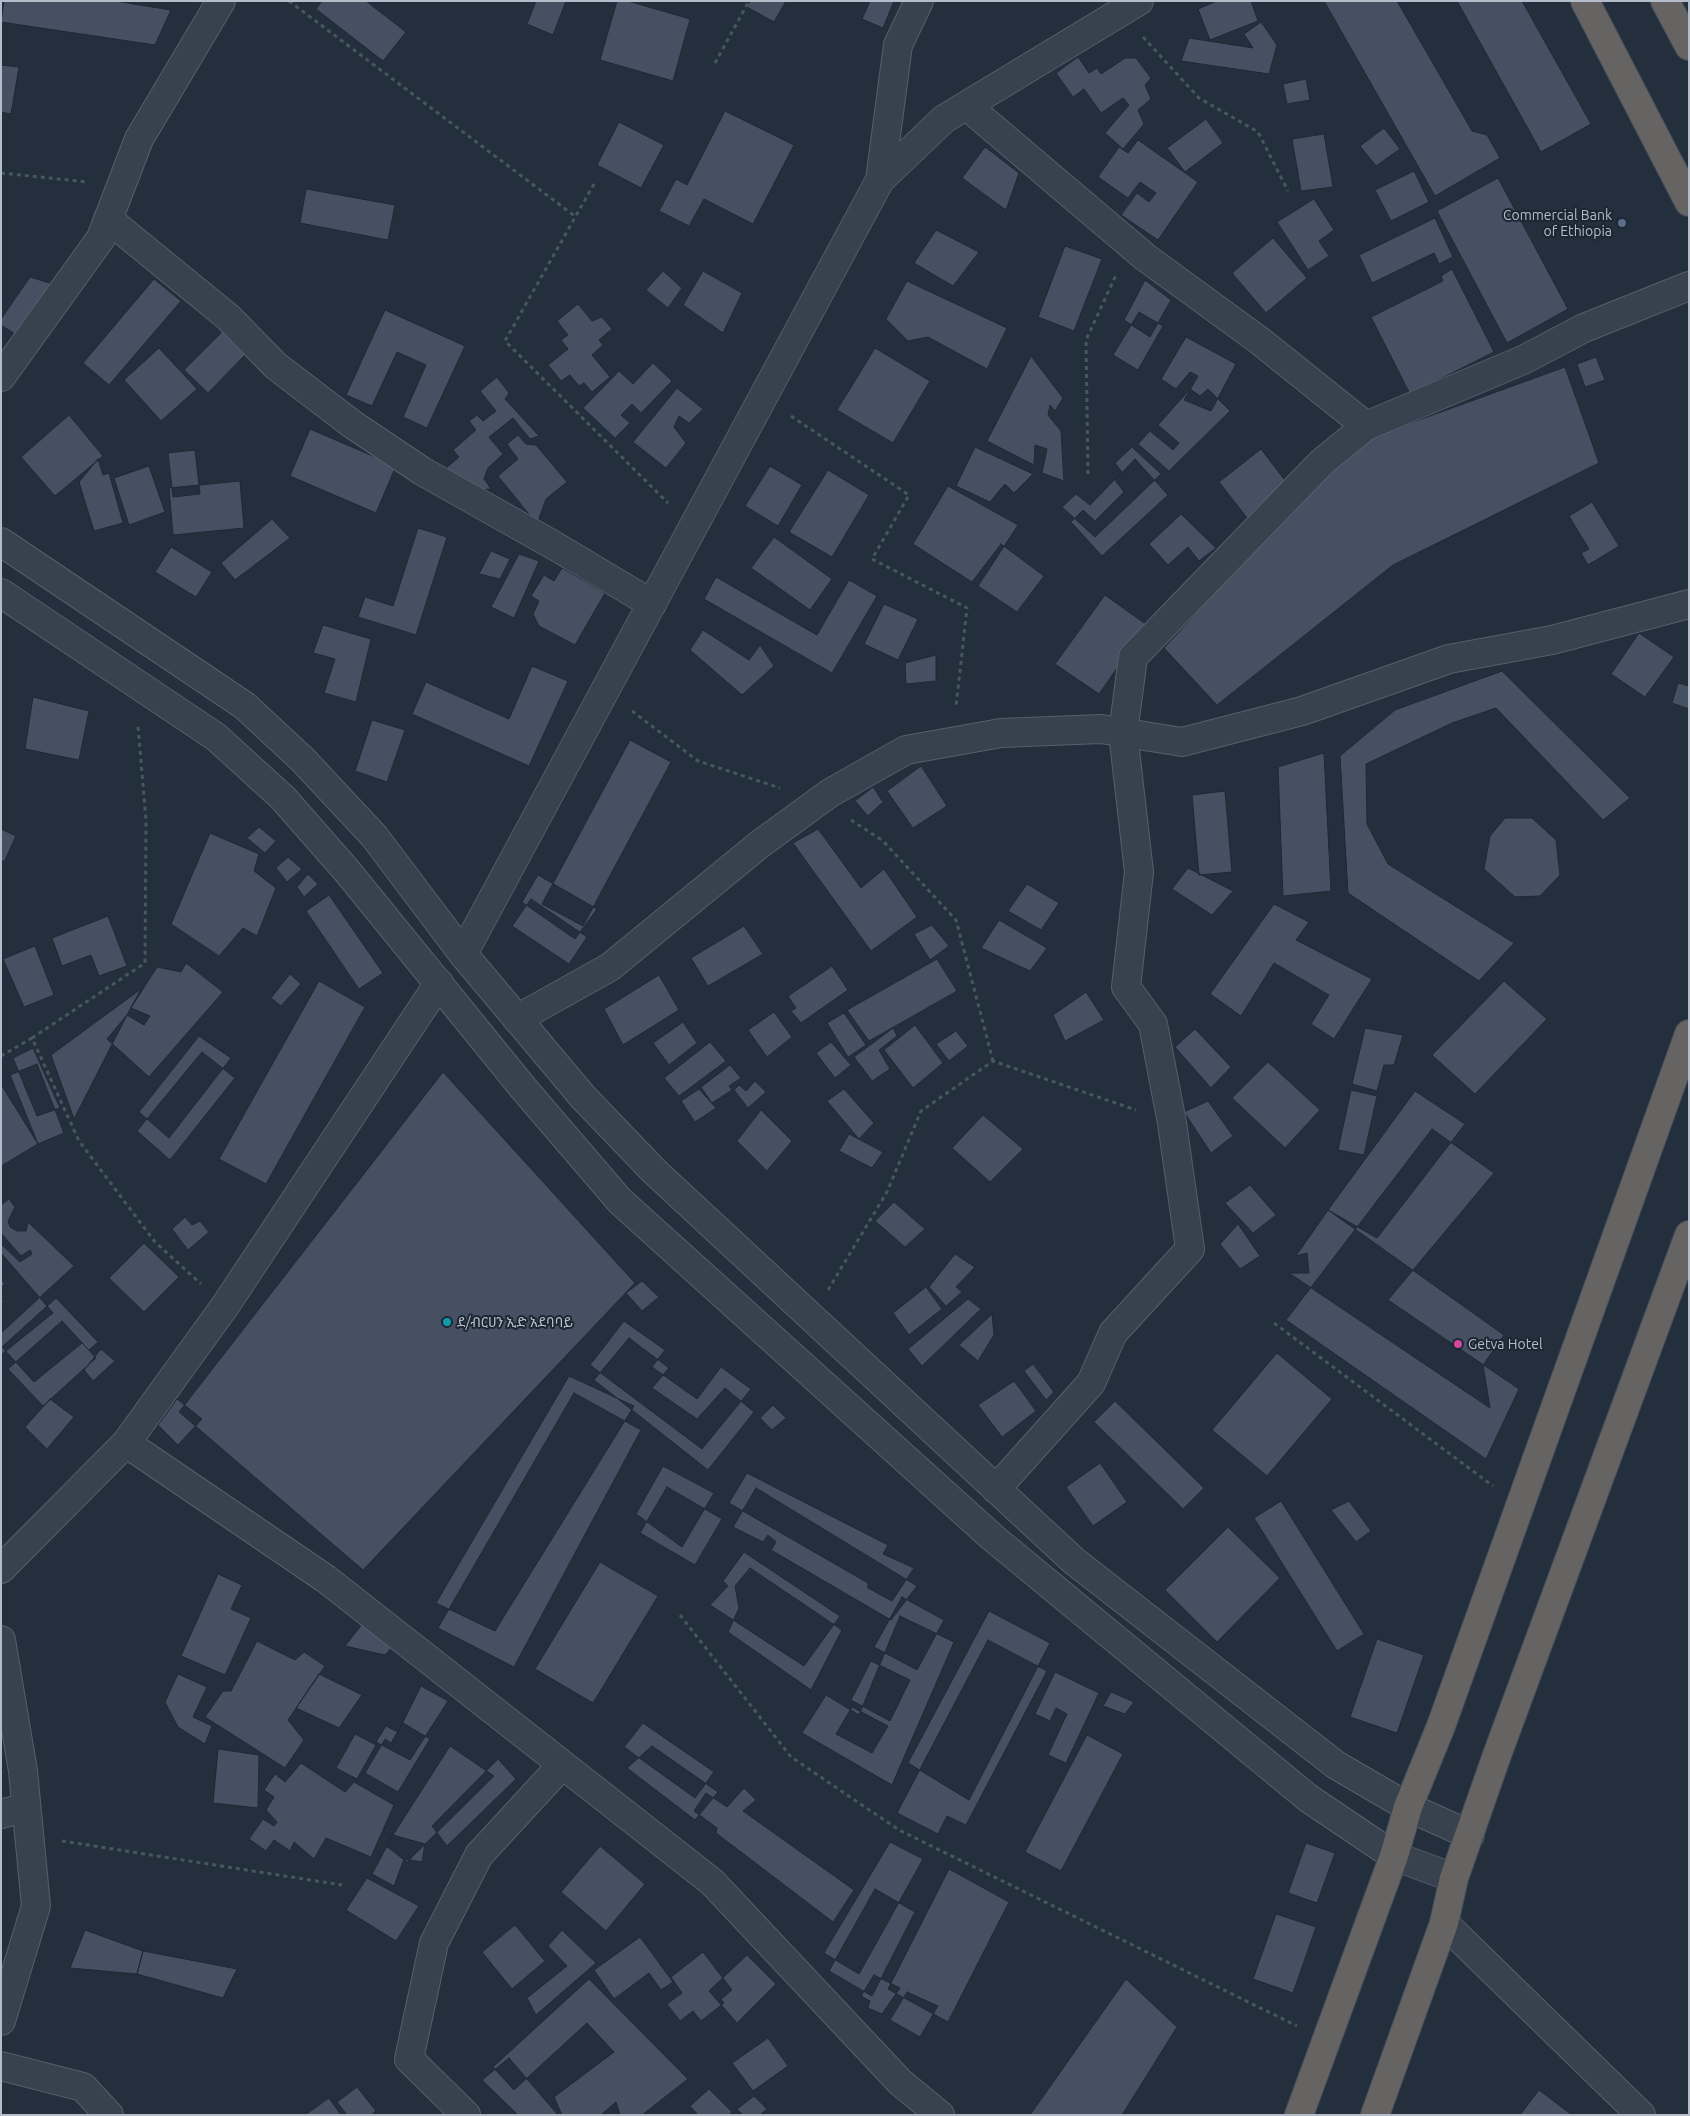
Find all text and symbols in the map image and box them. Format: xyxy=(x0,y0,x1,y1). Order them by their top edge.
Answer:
place label: Commercial Bank of Ethiopia xyxy=(1503,207,1612,240)
marker: Commercial Bank of Ethiopia xyxy=(1616,217,1628,229)
place label: ደ/ብርሀን ኢድ አደባባይ xyxy=(457,1314,573,1330)
marker: ደ/ብርሀን ኢድ አደባባይ xyxy=(441,1316,453,1328)
place label: Getva Hotel xyxy=(1468,1336,1543,1352)
marker: Getva Hotel xyxy=(1452,1338,1464,1350)

